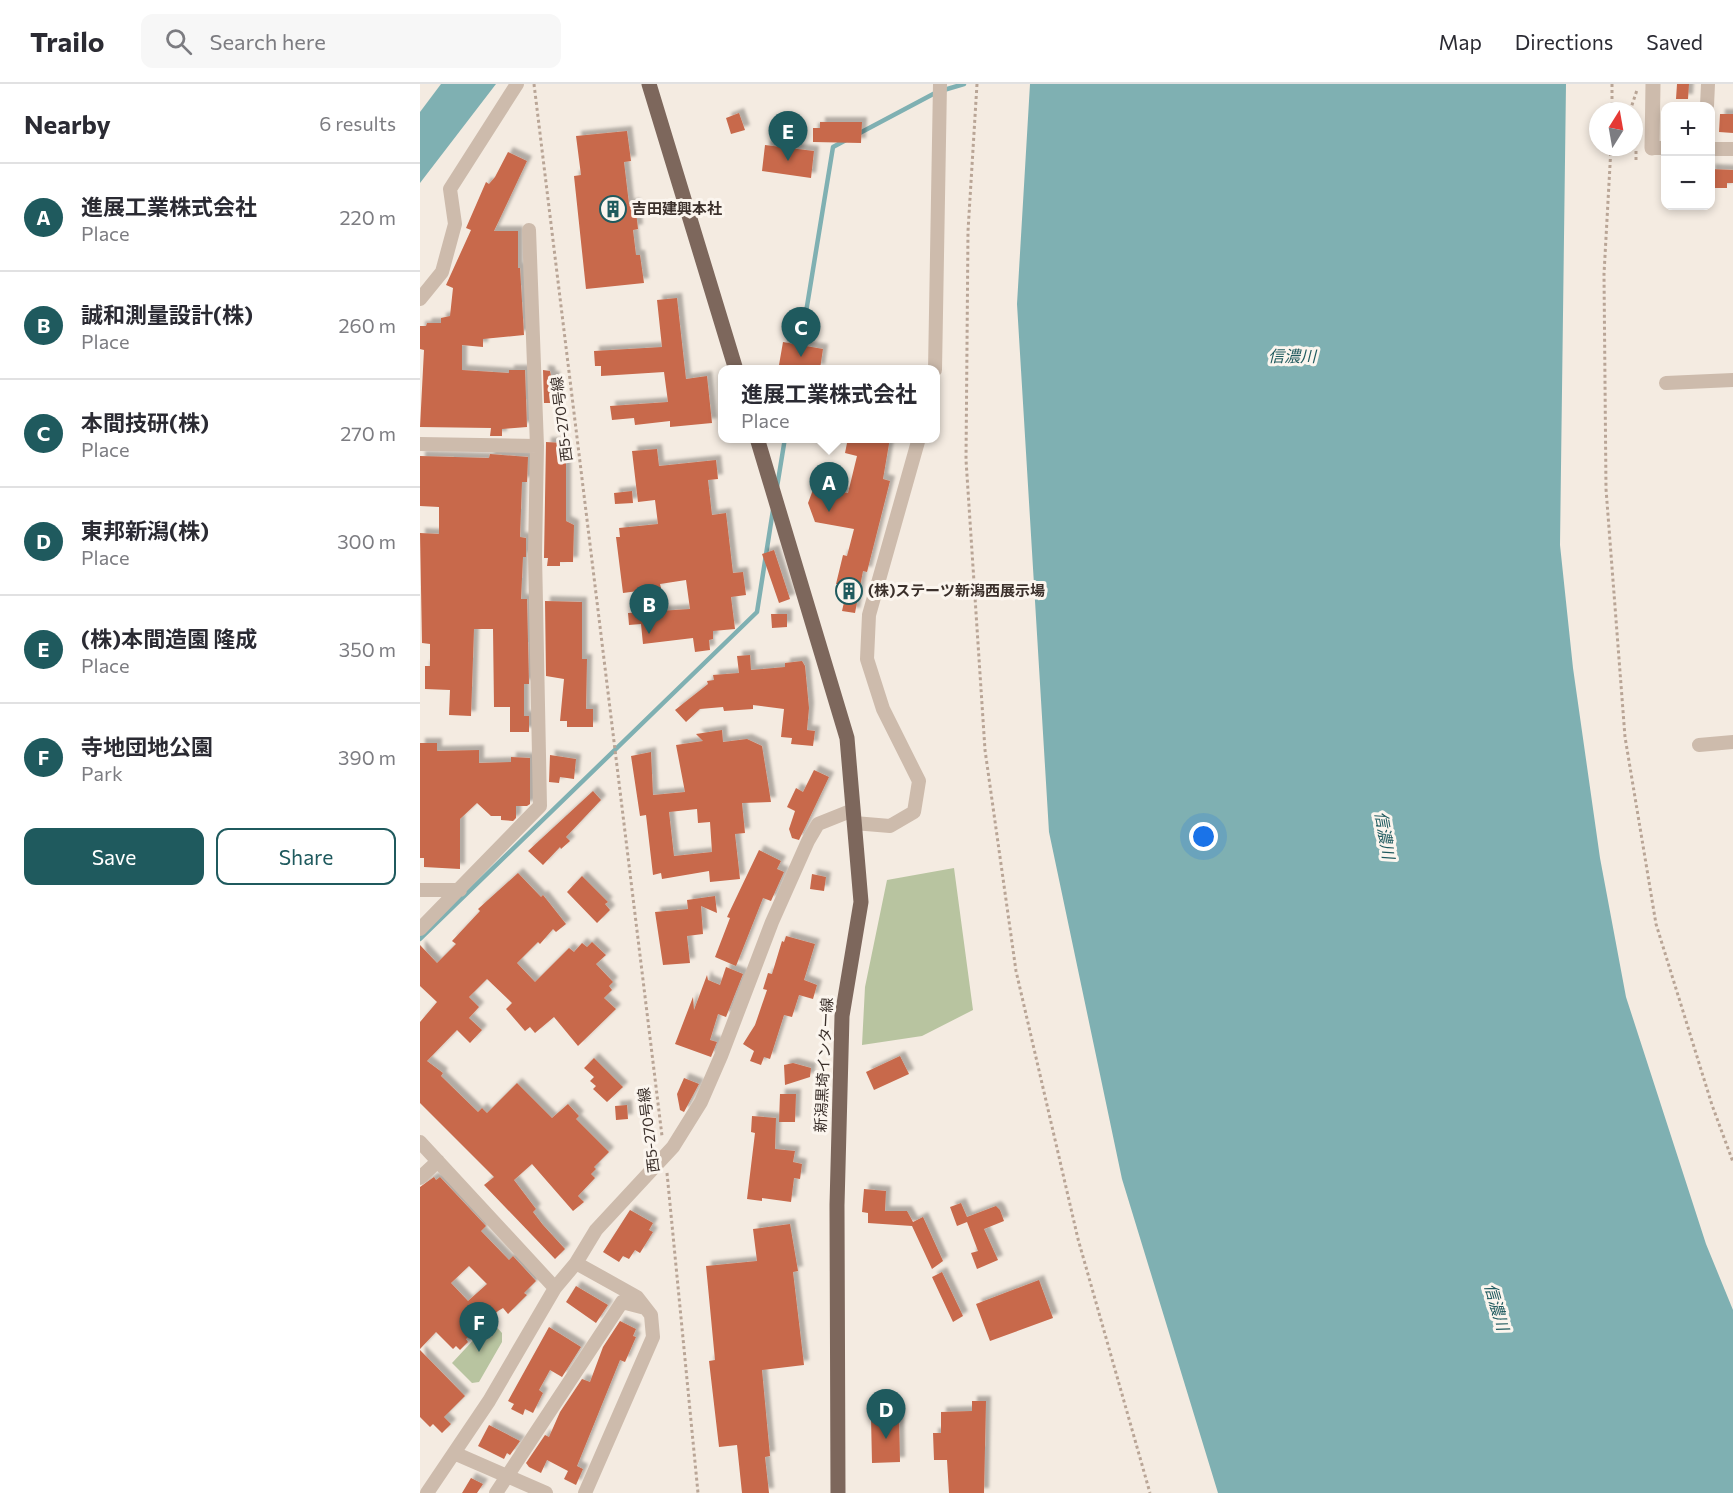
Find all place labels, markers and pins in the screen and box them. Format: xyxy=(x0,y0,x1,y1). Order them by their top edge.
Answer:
pin: E xyxy=(768,112,808,161)
building icon: 吉田建興本社 xyxy=(598,194,628,224)
place label: 吉田建興本社 xyxy=(632,199,722,217)
pin: C xyxy=(782,308,820,357)
pin: A xyxy=(810,462,848,512)
building icon: (株)ステーツ新潟西展示場 xyxy=(834,576,864,606)
place label: (株)ステーツ新潟西展示場 xyxy=(868,581,1045,599)
pin: B xyxy=(630,584,668,634)
pin: F xyxy=(460,1302,498,1352)
pin: D xyxy=(866,1390,906,1439)

